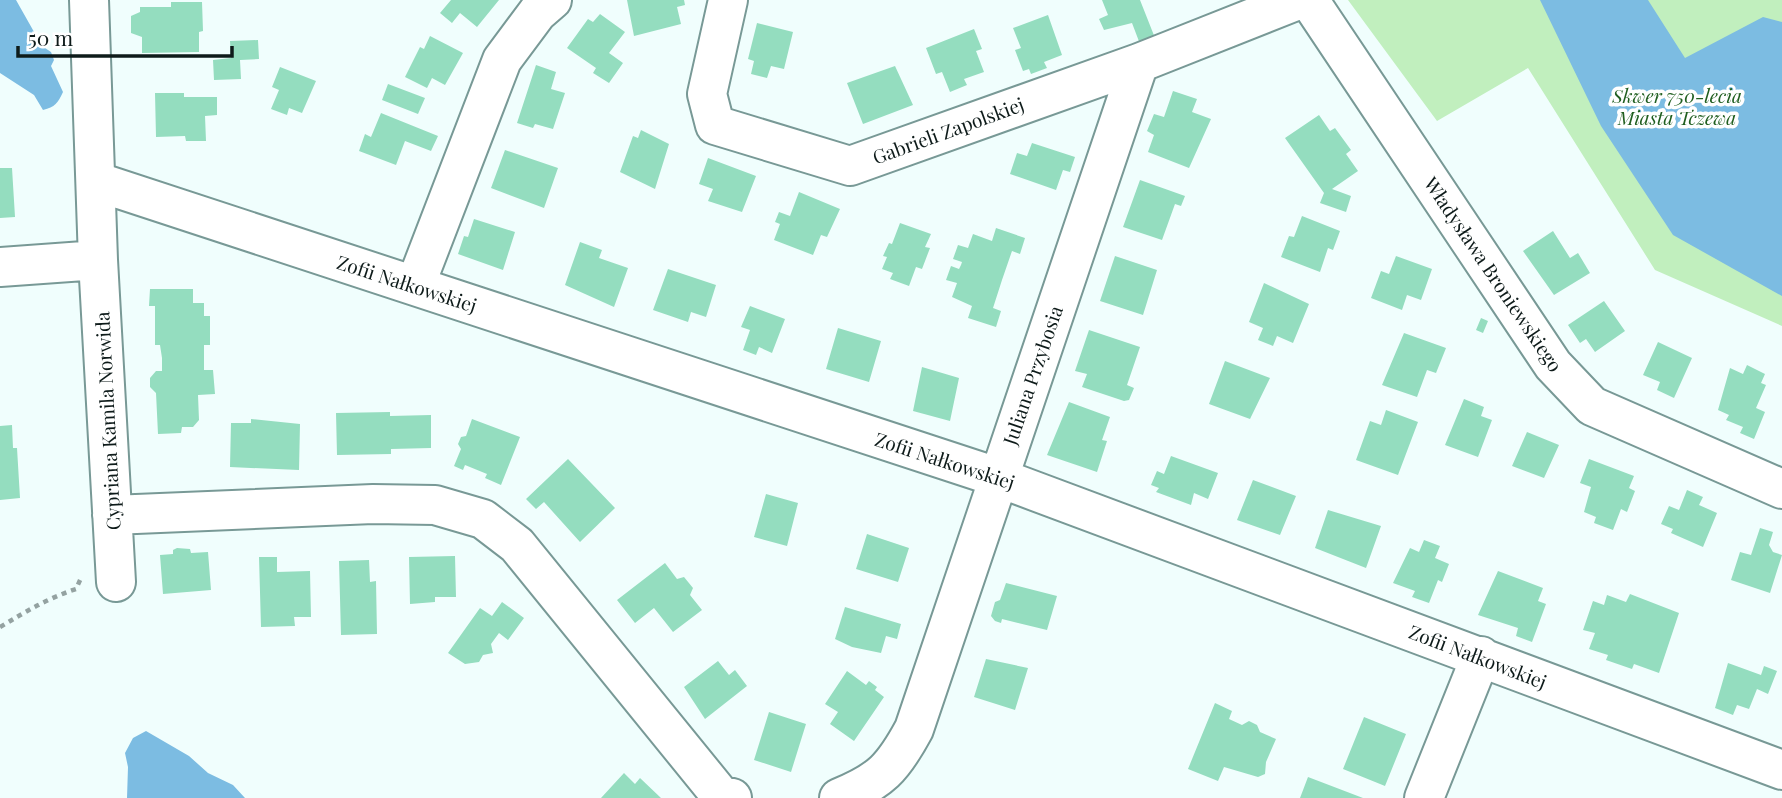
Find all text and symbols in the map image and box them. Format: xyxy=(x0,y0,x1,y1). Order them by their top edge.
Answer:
scale bar xyxy=(18,14,231,58)
text: 50 m xyxy=(28,23,74,51)
park label: Skwer 750-lecia Miasta Tczewa xyxy=(1611,82,1742,130)
street label: Gabrieli Zapolskiej xyxy=(869,91,1027,169)
street label: Władysława Broniewskiego xyxy=(1418,171,1569,377)
street label: Zofii Nałkowskiej xyxy=(334,248,480,318)
street label: Juliana Przybosia xyxy=(996,301,1068,449)
street label: Cypriana Kamila Norwida xyxy=(88,311,126,531)
street label: Zofii Nałkowskiej xyxy=(872,425,1018,495)
street label: Zofii Nałkowskiej xyxy=(1405,618,1551,694)

